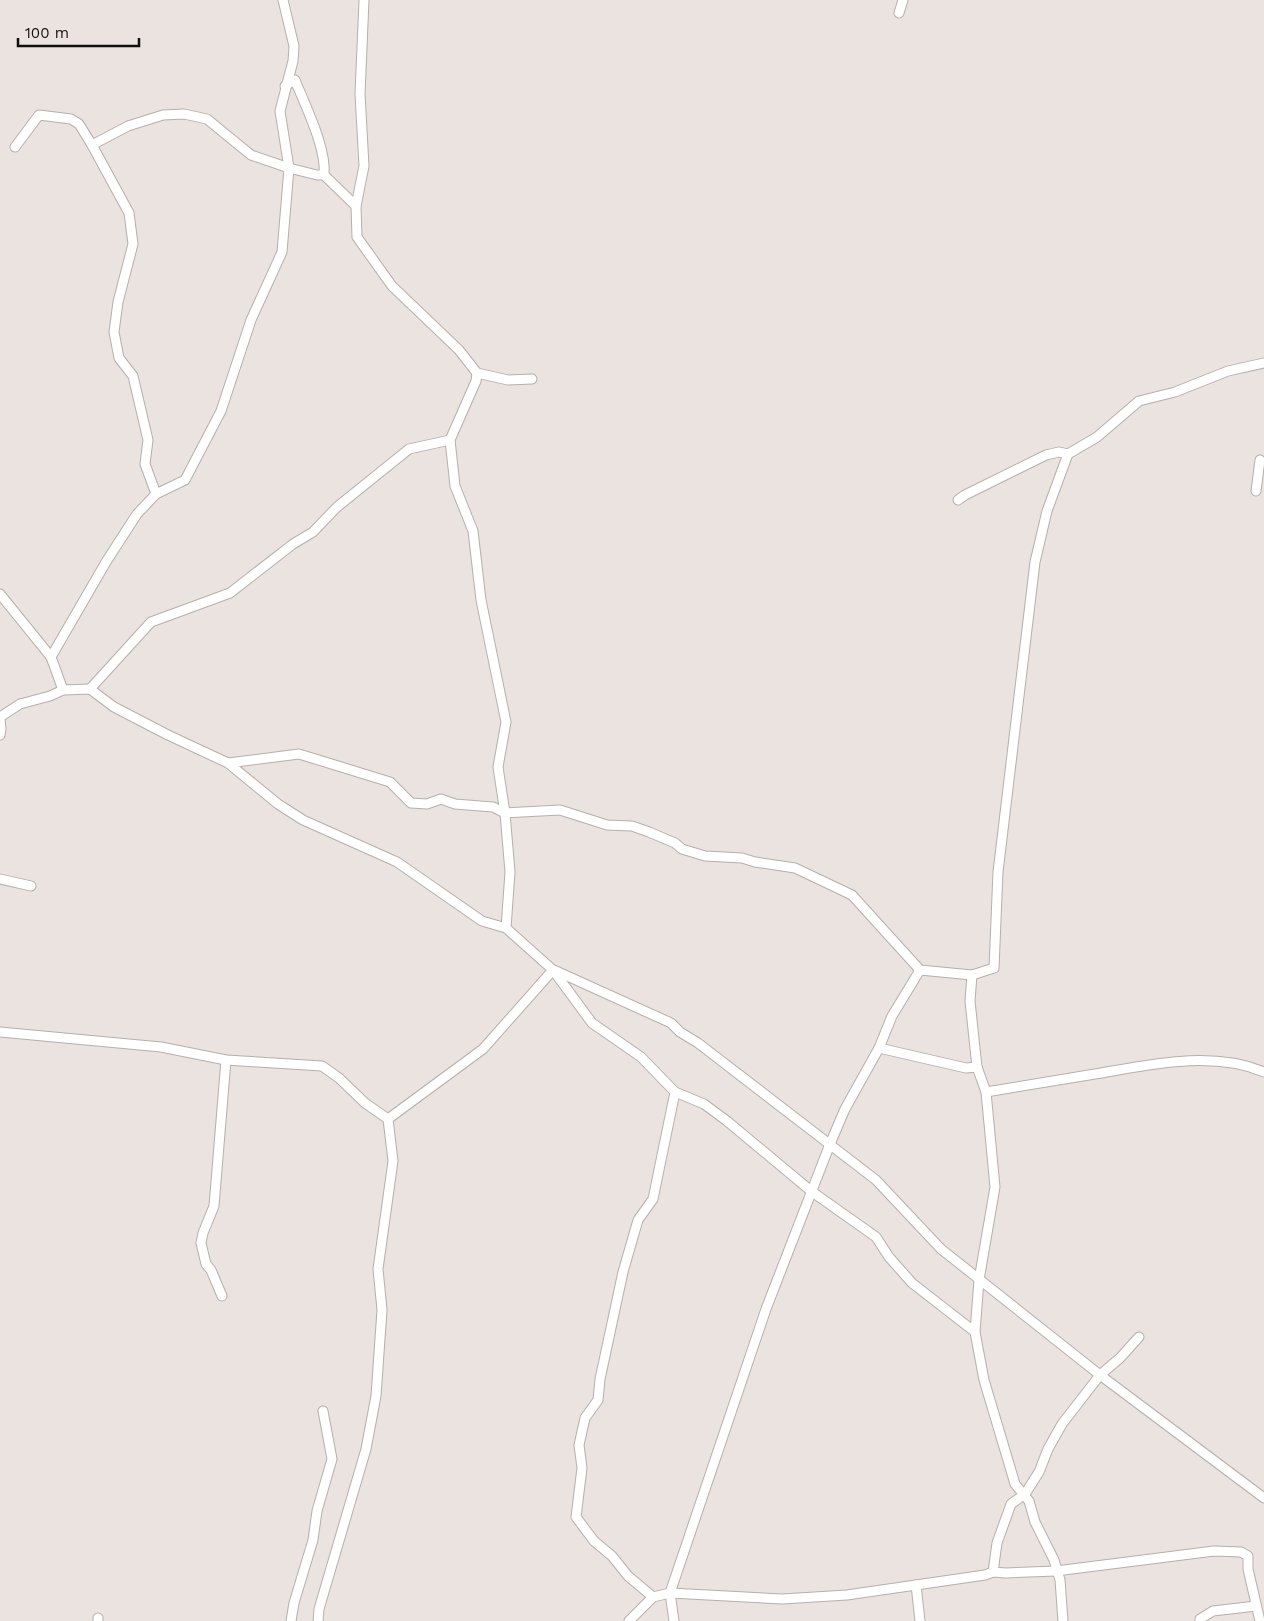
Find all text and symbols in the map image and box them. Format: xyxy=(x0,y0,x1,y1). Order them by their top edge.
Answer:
scale bar xyxy=(18,15,139,47)
text: 100 m xyxy=(25,24,69,42)

